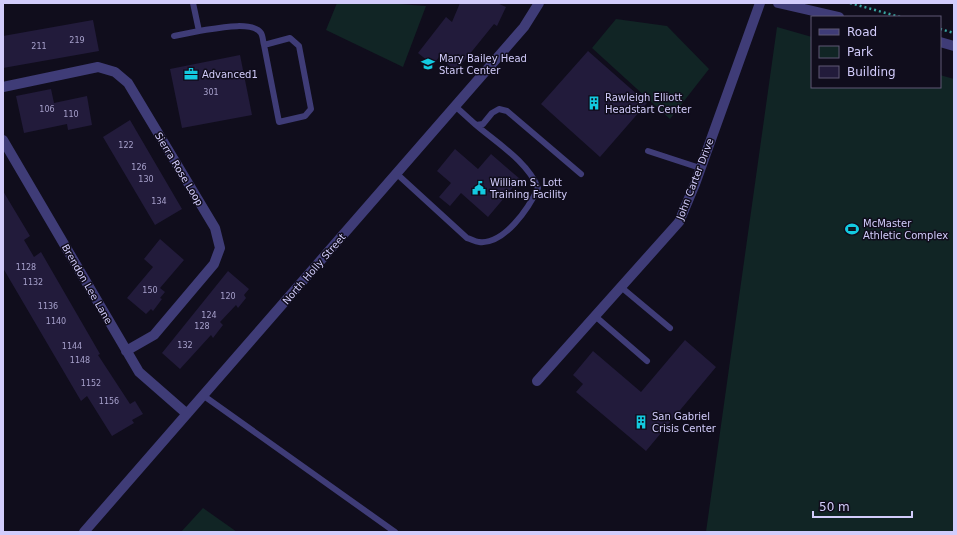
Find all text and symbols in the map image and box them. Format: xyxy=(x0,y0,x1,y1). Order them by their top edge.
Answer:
legend xyxy=(811,16,941,88)
text: Road xyxy=(847,25,877,39)
house number: 219 xyxy=(69,36,85,45)
house number: 211 xyxy=(31,42,47,51)
text: Park xyxy=(847,45,873,59)
place label: Mary Bailey Head Start Center xyxy=(439,53,527,76)
school or university icon: Mary Bailey Head Start Center xyxy=(420,56,436,72)
text: Building xyxy=(847,65,896,79)
office icon: Advanced1 xyxy=(183,66,199,82)
place label: Advanced1 xyxy=(202,69,258,80)
house number: 301 xyxy=(203,88,219,97)
place label: Rawleigh Elliott Headstart Center xyxy=(605,92,692,115)
building icon: Rawleigh Elliott Headstart Center xyxy=(586,95,602,111)
house number: 106 xyxy=(39,105,55,114)
house number: 110 xyxy=(63,110,79,119)
street label: Sierra Rose Loop xyxy=(153,130,205,208)
street label: John Carter Drive xyxy=(674,137,716,222)
house number: 122 xyxy=(118,141,134,150)
house number: 126 xyxy=(131,163,147,172)
house number: 130 xyxy=(138,175,154,184)
place label: William S. Lott Training Facility xyxy=(489,177,567,200)
public building icon: William S. Lott Training Facility xyxy=(471,180,487,196)
house number: 134 xyxy=(151,197,167,206)
place label: McMaster Athletic Complex xyxy=(863,218,948,241)
sports icon: McMaster Athletic Complex xyxy=(844,221,860,237)
street label: North Holly Street xyxy=(280,231,348,307)
street label: Brendon Lee Lane xyxy=(60,242,114,326)
house number: 1128 xyxy=(16,263,36,272)
house number: 1132 xyxy=(23,278,43,287)
house number: 150 xyxy=(142,286,158,295)
house number: 120 xyxy=(220,292,236,301)
house number: 1136 xyxy=(38,302,58,311)
house number: 124 xyxy=(201,311,217,320)
house number: 1140 xyxy=(46,317,66,326)
house number: 128 xyxy=(194,322,210,331)
house number: 132 xyxy=(177,341,193,350)
house number: 1144 xyxy=(62,342,82,351)
house number: 1148 xyxy=(70,356,90,365)
house number: 1152 xyxy=(81,379,101,388)
house number: 1156 xyxy=(99,397,119,406)
place label: San Gabriel Crisis Center xyxy=(652,411,717,434)
building icon: San Gabriel Crisis Center xyxy=(633,414,649,430)
scale bar xyxy=(813,493,912,519)
text: 50 m xyxy=(819,500,850,514)

